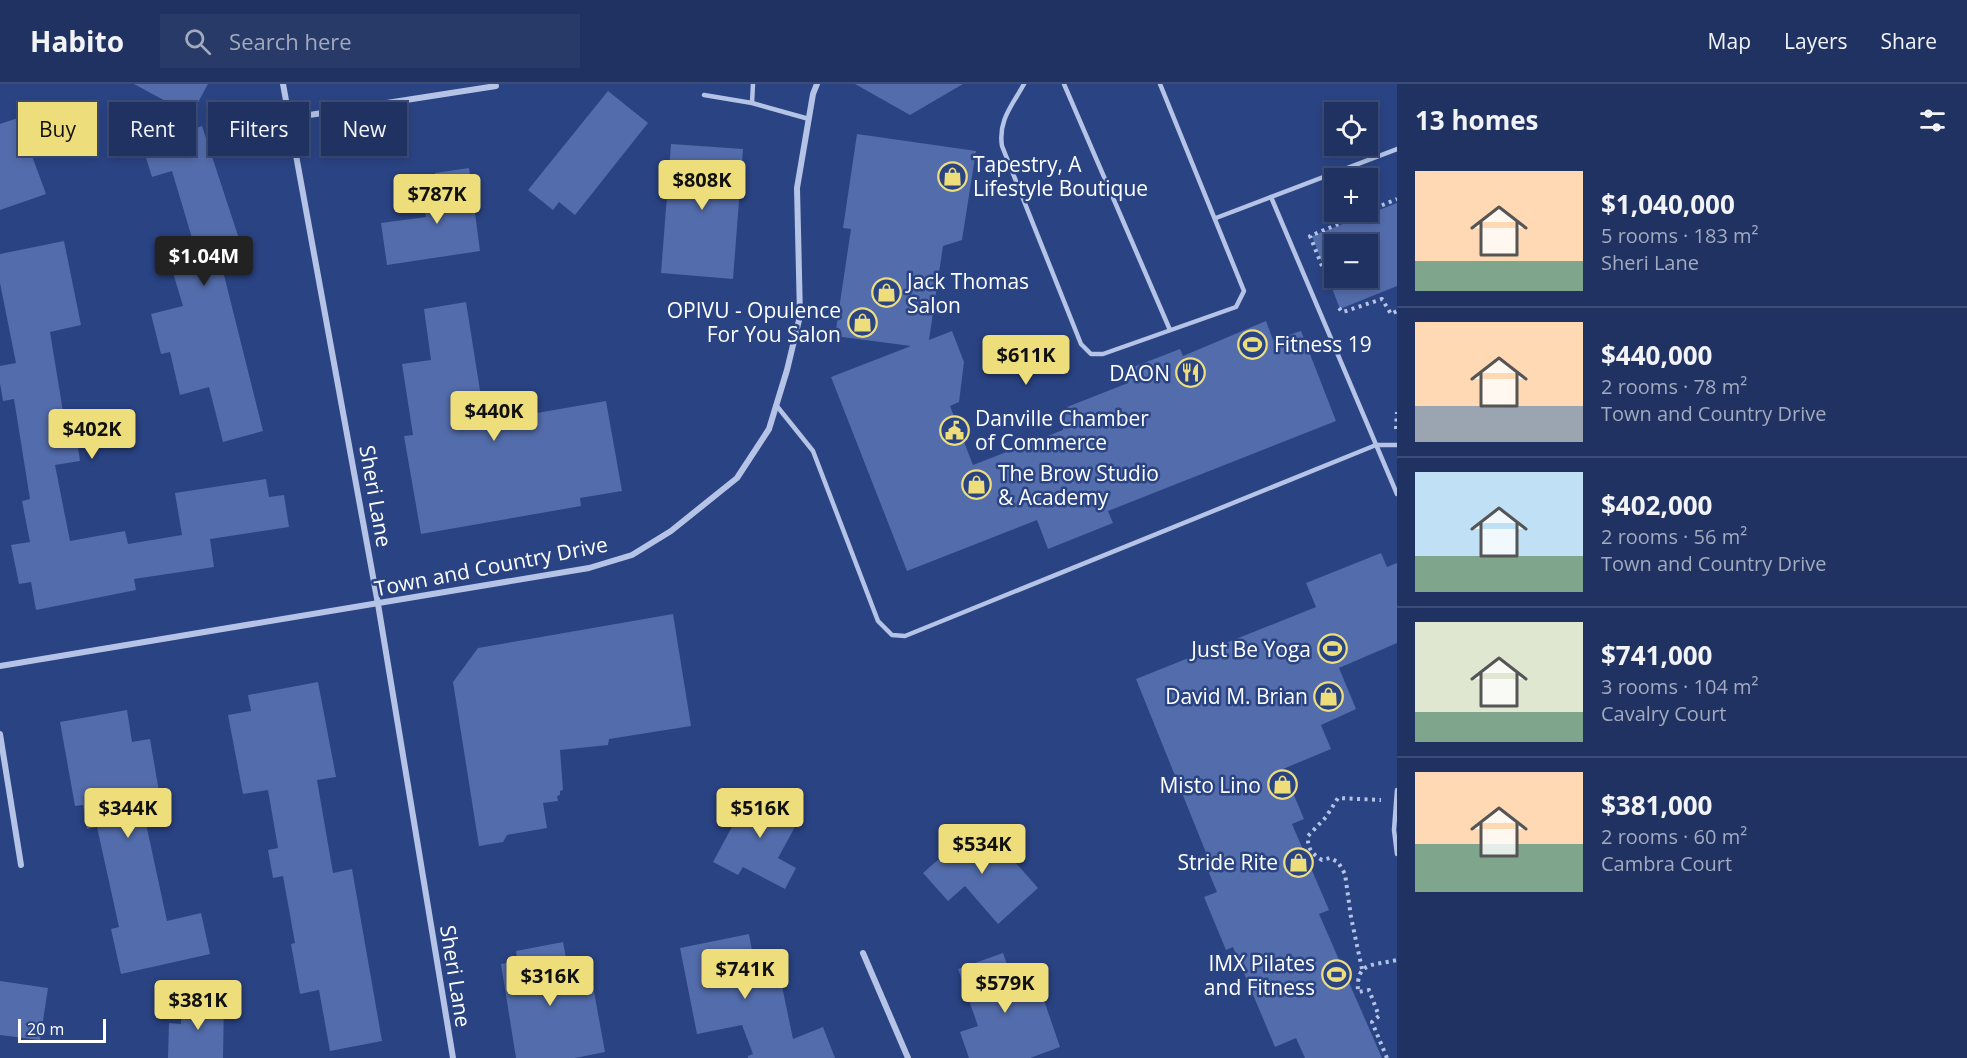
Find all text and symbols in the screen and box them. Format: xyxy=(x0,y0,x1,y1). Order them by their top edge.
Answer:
search box xyxy=(160,14,580,68)
text: Habito xyxy=(30,22,124,60)
icon: search xyxy=(181,25,214,58)
text: Search here xyxy=(229,26,352,56)
text: Map xyxy=(1708,27,1751,55)
text: Layers xyxy=(1784,27,1848,55)
text: Share xyxy=(1881,27,1937,55)
chip: Buy xyxy=(18,102,97,156)
chip: Rent xyxy=(109,102,196,156)
chip: Filters xyxy=(208,102,309,156)
chip: New xyxy=(321,102,407,156)
map controls xyxy=(1324,102,1378,288)
button: locate xyxy=(1324,102,1378,156)
text: 13 homes xyxy=(1415,102,1539,138)
icon: filters xyxy=(1916,104,1949,137)
place label: Tapestry, A Lifestyle Boutique xyxy=(973,150,1148,202)
pin: $808K xyxy=(660,160,744,211)
shop icon: Tapestry, A Lifestyle Boutique xyxy=(936,160,968,192)
text: $808K xyxy=(672,166,732,193)
button: + xyxy=(1324,168,1378,222)
pin: $787K xyxy=(395,174,479,225)
text: $787K xyxy=(407,180,467,207)
text: $1,040,000 xyxy=(1601,186,1735,222)
icon: home xyxy=(1463,195,1535,267)
text: 5 rooms · 183 m² xyxy=(1601,222,1759,249)
button: − xyxy=(1324,234,1378,288)
pin: $1.04M xyxy=(155,236,253,287)
text: $1.04M xyxy=(169,242,239,269)
text: Sheri Lane xyxy=(1601,249,1699,276)
place label: Jack Thomas Salon xyxy=(905,267,1029,319)
shop icon: Jack Thomas Salon xyxy=(870,277,902,309)
place label: OPIVU - Opulence For You Salon xyxy=(667,296,841,348)
shop icon: OPIVU - Opulence For You Salon xyxy=(846,306,878,338)
sports icon: Fitness 19 xyxy=(1237,328,1269,360)
place label: Fitness 19 xyxy=(1274,330,1372,358)
pin: $611K xyxy=(984,335,1068,386)
text: $440,000 xyxy=(1601,337,1712,373)
text: $611K xyxy=(996,341,1056,368)
icon: home xyxy=(1463,346,1535,418)
restaurant icon: DAON xyxy=(1175,357,1207,389)
place label: DAON xyxy=(1109,359,1170,387)
text: 2 rooms · 78 m² xyxy=(1601,373,1747,400)
pin: $440K xyxy=(452,391,536,442)
text: $440K xyxy=(464,397,524,424)
text: Town and Country Drive xyxy=(1601,400,1826,427)
place label: Danville Chamber of Commerce xyxy=(975,404,1149,456)
pin: $402K xyxy=(50,409,134,460)
public building icon: Danville Chamber of Commerce xyxy=(938,414,970,446)
text: $402K xyxy=(62,415,122,442)
street label: Sheri Lane xyxy=(353,443,399,549)
place label: The Brow Studio & Academy xyxy=(998,459,1159,511)
shop icon: The Brow Studio & Academy xyxy=(961,469,993,501)
text: $402,000 xyxy=(1601,487,1712,523)
icon: home xyxy=(1463,496,1535,568)
text: 2 rooms · 56 m² xyxy=(1601,523,1747,550)
street label: Town and Country Drive xyxy=(372,530,610,602)
text: Town and Country Drive xyxy=(1601,550,1826,577)
sports icon: Just Be Yoga xyxy=(1316,633,1348,665)
place label: Just Be Yoga xyxy=(1189,635,1311,663)
text: $741,000 xyxy=(1601,637,1712,673)
icon: home xyxy=(1463,646,1535,718)
text: 3 rooms · 104 m² xyxy=(1601,673,1759,700)
shop icon: David M. Brian xyxy=(1313,680,1345,712)
place label: David M. Brian xyxy=(1165,682,1308,710)
text: Cavalry Court xyxy=(1601,700,1726,727)
shop icon: Misto Lino xyxy=(1266,769,1298,801)
place label: Misto Lino xyxy=(1159,771,1261,799)
text: $381,000 xyxy=(1601,787,1712,823)
pin: $344K xyxy=(86,788,170,839)
pin: $516K xyxy=(718,788,802,839)
text: $344K xyxy=(98,794,158,821)
text: $516K xyxy=(730,794,790,821)
icon: home xyxy=(1463,796,1535,868)
text: 2 rooms · 60 m² xyxy=(1601,823,1747,850)
pin: $534K xyxy=(940,824,1024,875)
text: $534K xyxy=(952,830,1012,857)
shop icon: Stride Rite xyxy=(1283,846,1315,878)
place label: Stride Rite xyxy=(1177,848,1278,876)
text: Cambra Court xyxy=(1601,850,1732,877)
street label: Sheri Lane xyxy=(434,923,478,1029)
pin: $741K xyxy=(703,949,787,1000)
place label: IMX Pilates and Fitness xyxy=(1204,949,1315,1001)
text: $741K xyxy=(715,955,775,982)
pin: $316K xyxy=(508,956,592,1007)
sports icon: IMX Pilates and Fitness xyxy=(1320,959,1352,991)
text: $316K xyxy=(520,962,580,989)
pin: $579K xyxy=(963,963,1047,1014)
text: $579K xyxy=(975,969,1035,996)
pin: $381K xyxy=(156,980,240,1031)
text: $381K xyxy=(168,986,228,1013)
scale bar xyxy=(18,1016,106,1044)
text: 20 m xyxy=(27,1018,64,1040)

